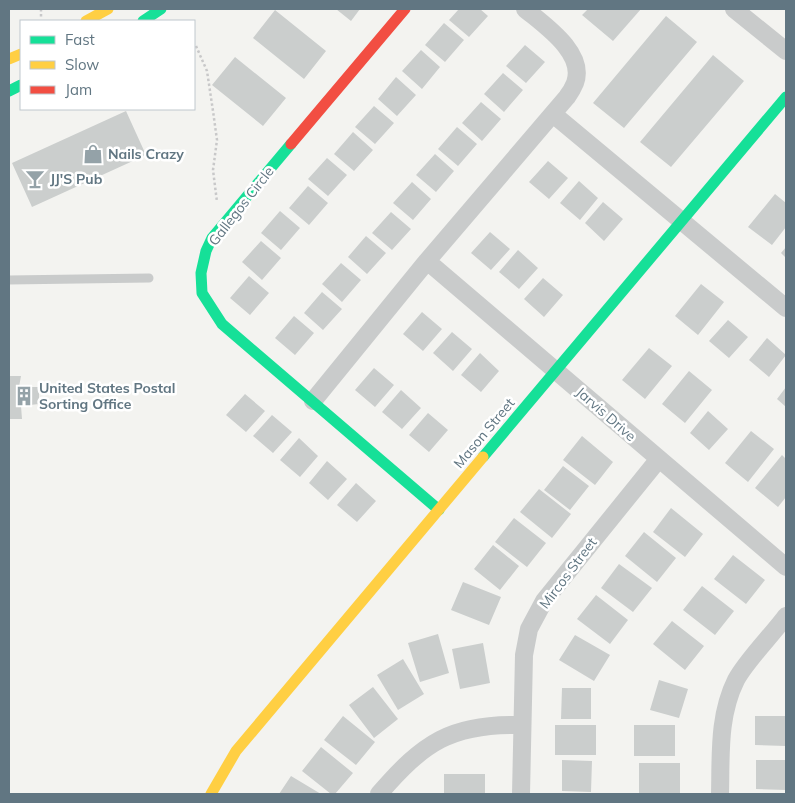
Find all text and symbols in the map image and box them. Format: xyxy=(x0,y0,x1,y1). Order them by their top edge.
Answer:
legend xyxy=(20,20,195,110)
text: Fast xyxy=(65,30,95,49)
text: Slow xyxy=(65,55,99,74)
text: Jam xyxy=(65,80,92,99)
shop icon: Nails Crazy xyxy=(82,143,104,165)
place label: Nails Crazy xyxy=(108,145,184,163)
street label: Gallegos Circle xyxy=(204,163,278,249)
bar icon: JJ'S Pub xyxy=(24,168,46,190)
place label: JJ'S Pub xyxy=(50,170,103,188)
place label: United States Postal Sorting Office xyxy=(39,379,175,413)
street label: Jarvis Drive xyxy=(572,383,640,445)
building icon: United States Postal Sorting Office xyxy=(13,385,35,407)
street label: Mason Street xyxy=(449,394,519,472)
street label: Mircos Street xyxy=(535,534,601,612)

